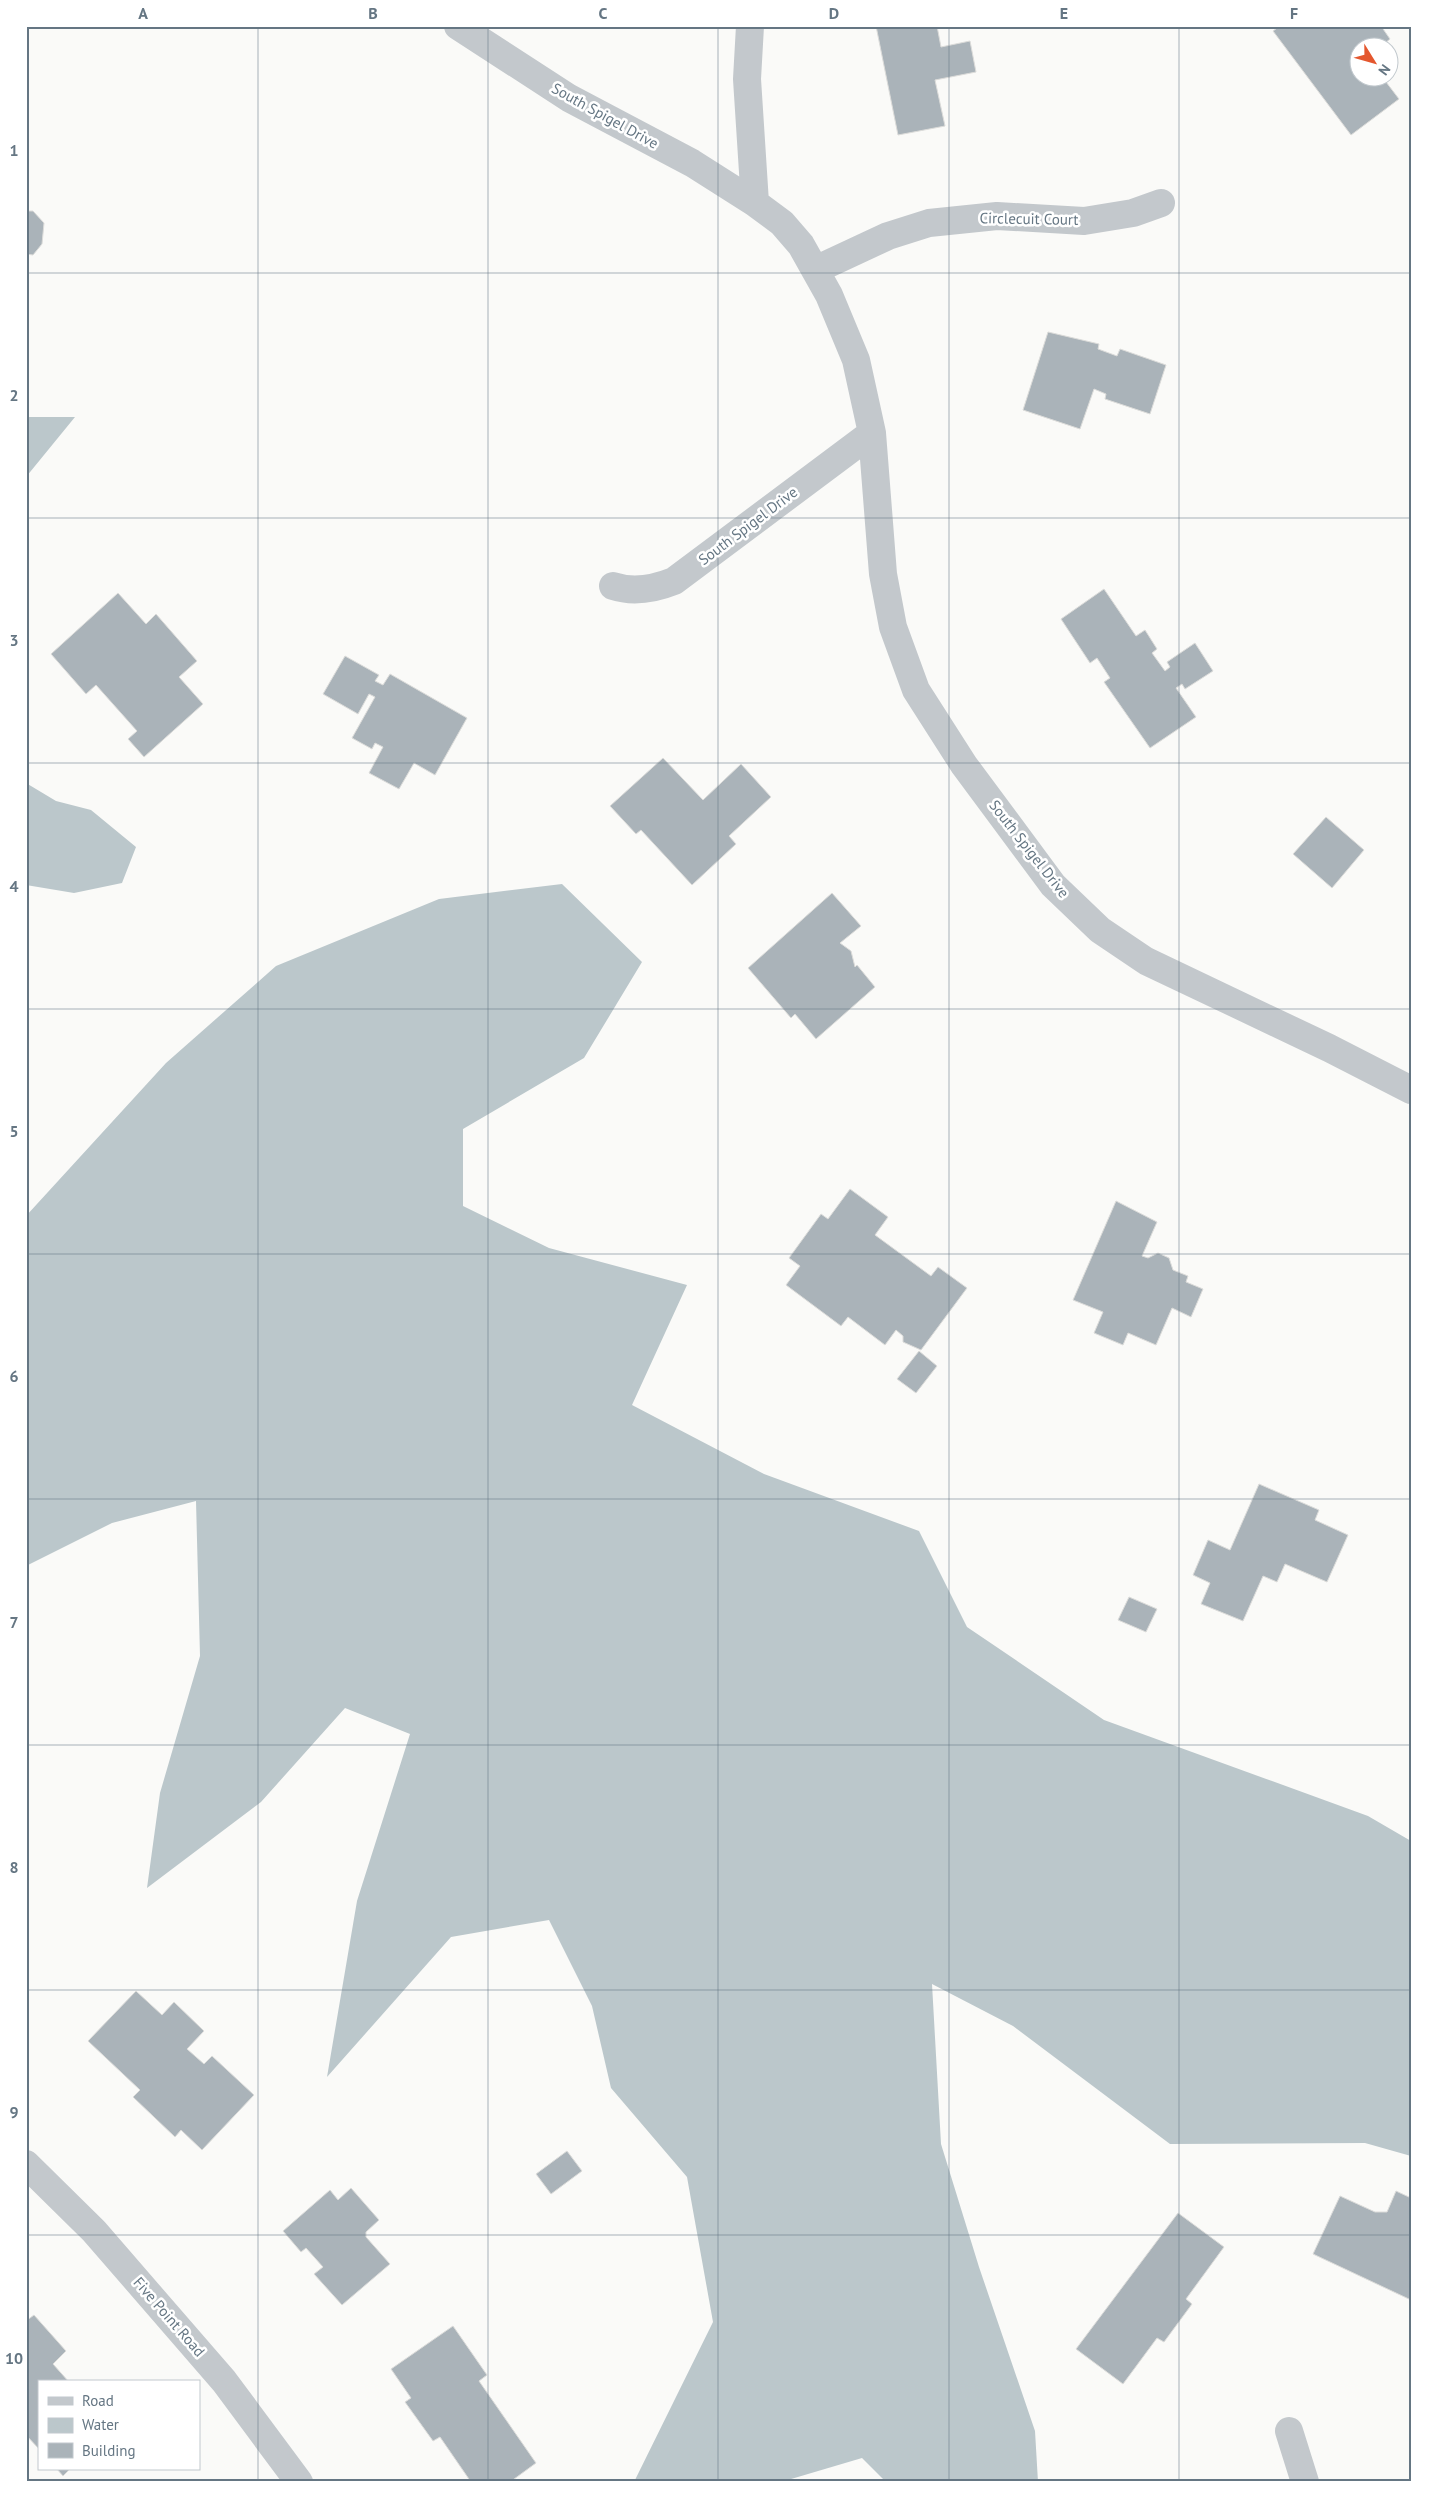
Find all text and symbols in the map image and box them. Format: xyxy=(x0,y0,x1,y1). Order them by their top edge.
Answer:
text: A xyxy=(138,3,148,23)
text: B xyxy=(368,3,378,23)
text: C xyxy=(599,3,608,23)
text: D xyxy=(829,3,839,23)
text: E xyxy=(1060,3,1068,23)
text: F xyxy=(1290,3,1298,23)
north arrow xyxy=(1350,38,1400,88)
text: N xyxy=(1374,61,1394,79)
street label: South Spigel Drive xyxy=(549,78,662,153)
text: 1 xyxy=(9,140,19,160)
street label: Circlecuit Court xyxy=(979,208,1079,229)
text: 2 xyxy=(9,385,19,405)
street label: South Spigel Drive xyxy=(694,482,801,569)
text: 3 xyxy=(9,630,19,650)
street label: South Spigel Drive xyxy=(985,796,1074,901)
text: 4 xyxy=(9,876,19,896)
text: 5 xyxy=(9,1121,19,1141)
text: 6 xyxy=(9,1366,19,1386)
text: 7 xyxy=(9,1612,19,1632)
text: 8 xyxy=(9,1857,19,1877)
text: 9 xyxy=(9,2102,19,2122)
street label: Five Point Road xyxy=(130,2273,209,2360)
text: 10 xyxy=(5,2348,23,2368)
legend xyxy=(38,2380,200,2470)
text: Road xyxy=(82,2391,114,2410)
text: Water xyxy=(82,2415,119,2434)
text: Building xyxy=(82,2441,136,2460)

